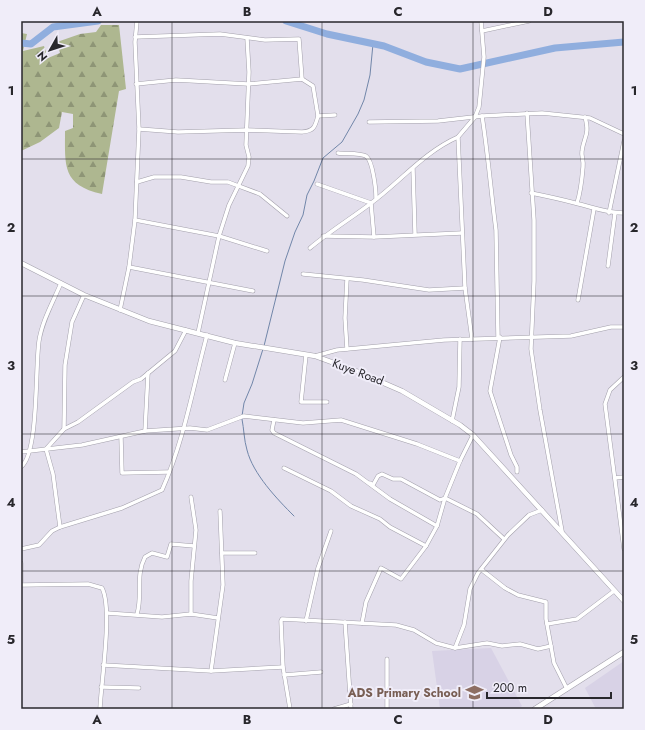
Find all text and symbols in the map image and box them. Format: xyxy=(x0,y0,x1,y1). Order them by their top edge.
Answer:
text: A xyxy=(91,2,102,21)
text: B xyxy=(243,2,252,21)
text: C xyxy=(393,2,403,21)
text: D xyxy=(543,2,553,21)
north arrow xyxy=(30,30,70,70)
text: N xyxy=(33,48,51,65)
text: 1 xyxy=(8,81,14,100)
text: 1 xyxy=(631,81,637,100)
text: 2 xyxy=(7,218,15,237)
text: 2 xyxy=(630,218,638,237)
street label: Kuye Road xyxy=(330,354,386,390)
text: 3 xyxy=(7,356,15,375)
text: 3 xyxy=(630,356,638,375)
text: 4 xyxy=(6,493,16,512)
text: 4 xyxy=(629,493,639,512)
text: 5 xyxy=(7,630,15,649)
text: 5 xyxy=(630,630,638,649)
scale bar xyxy=(487,674,611,700)
text: 200 m xyxy=(493,679,527,697)
school or university icon: ADS Primary School xyxy=(464,683,484,703)
place label: ADS Primary School xyxy=(347,684,461,702)
text: A xyxy=(91,710,102,729)
text: B xyxy=(243,710,252,729)
text: C xyxy=(393,710,403,729)
text: D xyxy=(543,710,553,729)

